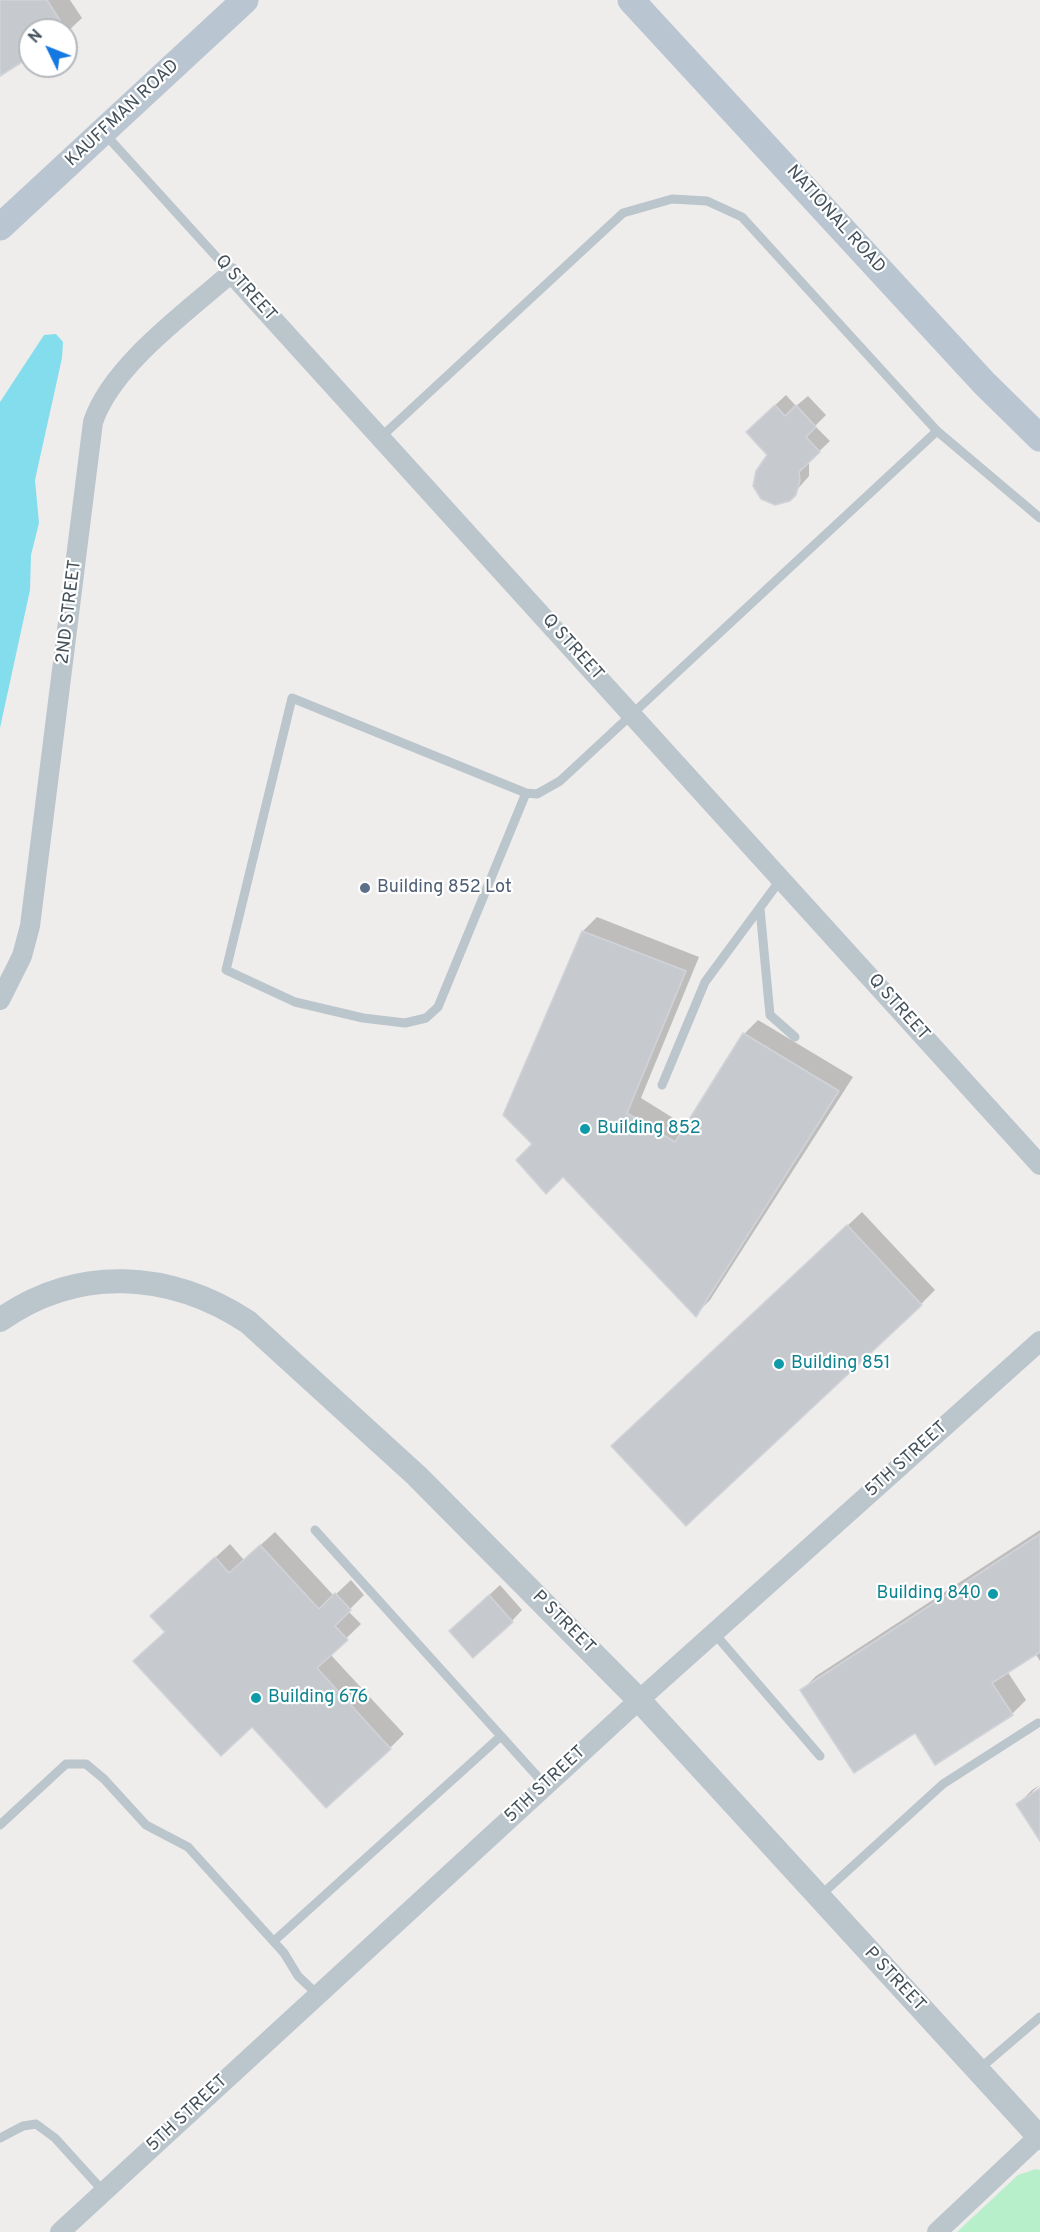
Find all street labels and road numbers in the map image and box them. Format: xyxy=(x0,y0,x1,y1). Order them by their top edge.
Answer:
street label: KAUFFMAN ROAD xyxy=(62,56,184,172)
street label: NATIONAL ROAD xyxy=(781,161,889,279)
street label: Q STREET xyxy=(209,251,281,327)
street label: 2ND STREET xyxy=(53,559,87,665)
street label: Q STREET xyxy=(536,610,608,686)
street label: Q STREET xyxy=(862,970,934,1046)
street label: 5TH STREET xyxy=(862,1418,952,1502)
street label: P STREET xyxy=(527,1587,599,1659)
street label: 5TH STREET xyxy=(501,1742,591,1828)
street label: P STREET xyxy=(859,1943,929,2017)
street label: 5TH STREET xyxy=(143,2071,233,2157)

